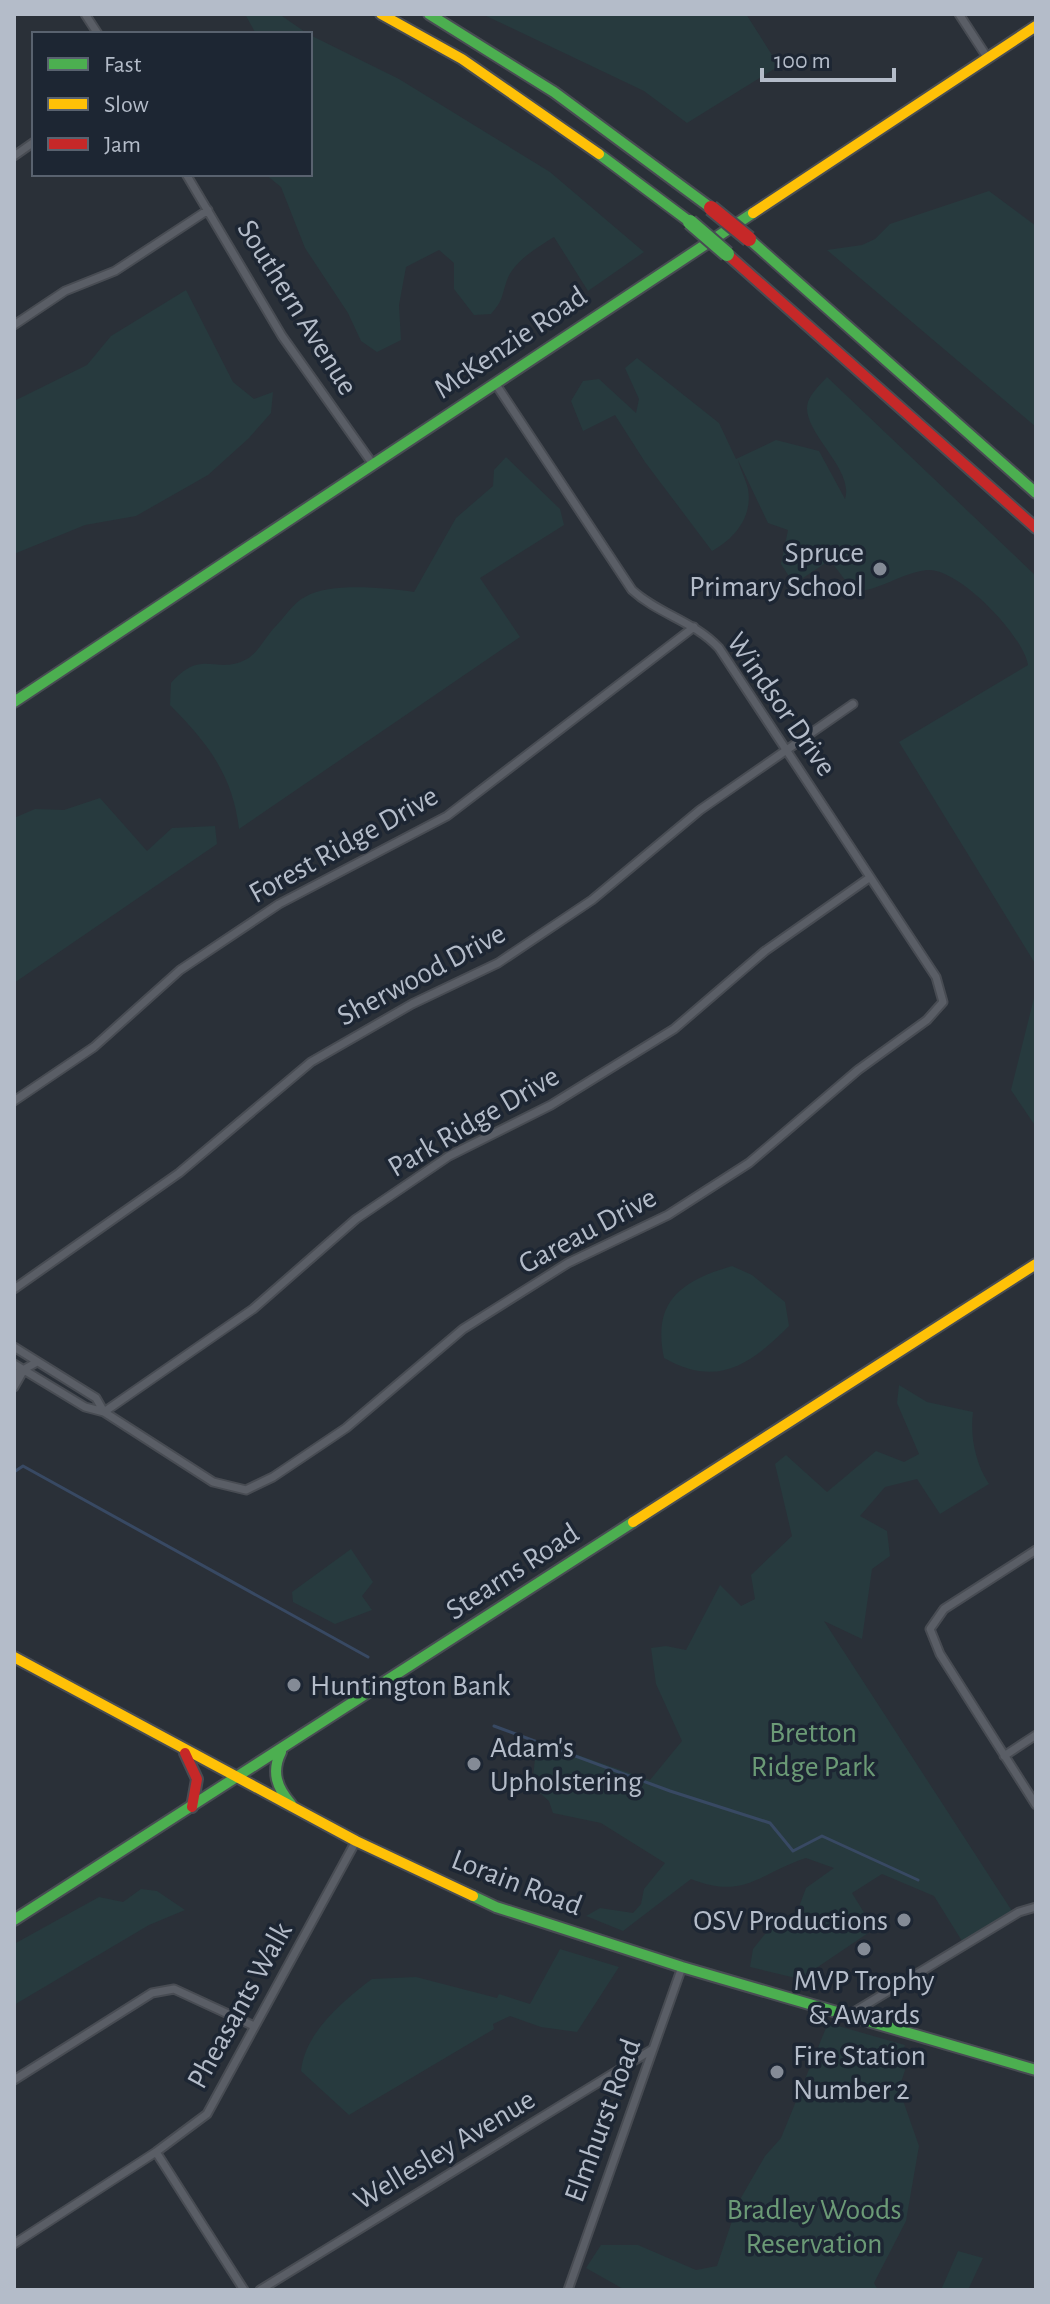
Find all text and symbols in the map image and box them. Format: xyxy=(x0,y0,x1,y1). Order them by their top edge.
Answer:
legend xyxy=(32,32,312,176)
scale bar xyxy=(762,32,894,82)
text: 100 m xyxy=(774,49,831,73)
text: Fast xyxy=(104,53,142,77)
text: Slow xyxy=(104,93,149,117)
text: Jam xyxy=(104,133,141,157)
street label: Southern Avenue xyxy=(231,215,363,400)
street label: McKenzie Road xyxy=(429,281,592,405)
place label: Spruce Primary School xyxy=(689,538,864,602)
marker: Spruce Primary School xyxy=(871,560,889,578)
street label: Windsor Drive xyxy=(721,627,842,782)
street label: Forest Ridge Drive xyxy=(244,781,443,909)
street label: Sherwood Drive xyxy=(333,918,510,1032)
street label: Park Ridge Drive xyxy=(383,1061,564,1183)
street label: Gareau Drive xyxy=(514,1182,661,1280)
street label: Stearns Road xyxy=(441,1518,584,1626)
place label: Huntington Bank xyxy=(310,1671,511,1701)
marker: Huntington Bank xyxy=(285,1676,303,1694)
park label: Bretton Ridge Park xyxy=(751,1718,876,1782)
place label: Adam's Upholstering xyxy=(490,1733,643,1797)
marker: Adam's Upholstering xyxy=(465,1755,483,1773)
street label: Lorain Road xyxy=(447,1844,586,1922)
place label: OSV Productions xyxy=(693,1906,888,1936)
marker: OSV Productions xyxy=(895,1911,913,1929)
street label: Pheasants Walk xyxy=(182,1917,298,2094)
marker: MVP Trophy & Awards xyxy=(855,1940,873,1958)
place label: MVP Trophy & Awards xyxy=(793,1966,935,2030)
street label: Elmhurst Road xyxy=(560,2035,646,2206)
place label: Fire Station Number 2 xyxy=(793,2041,926,2105)
marker: Fire Station Number 2 xyxy=(768,2063,786,2081)
street label: Wellesley Avenue xyxy=(349,2084,540,2216)
park label: Bradley Woods Reservation xyxy=(726,2195,902,2259)

